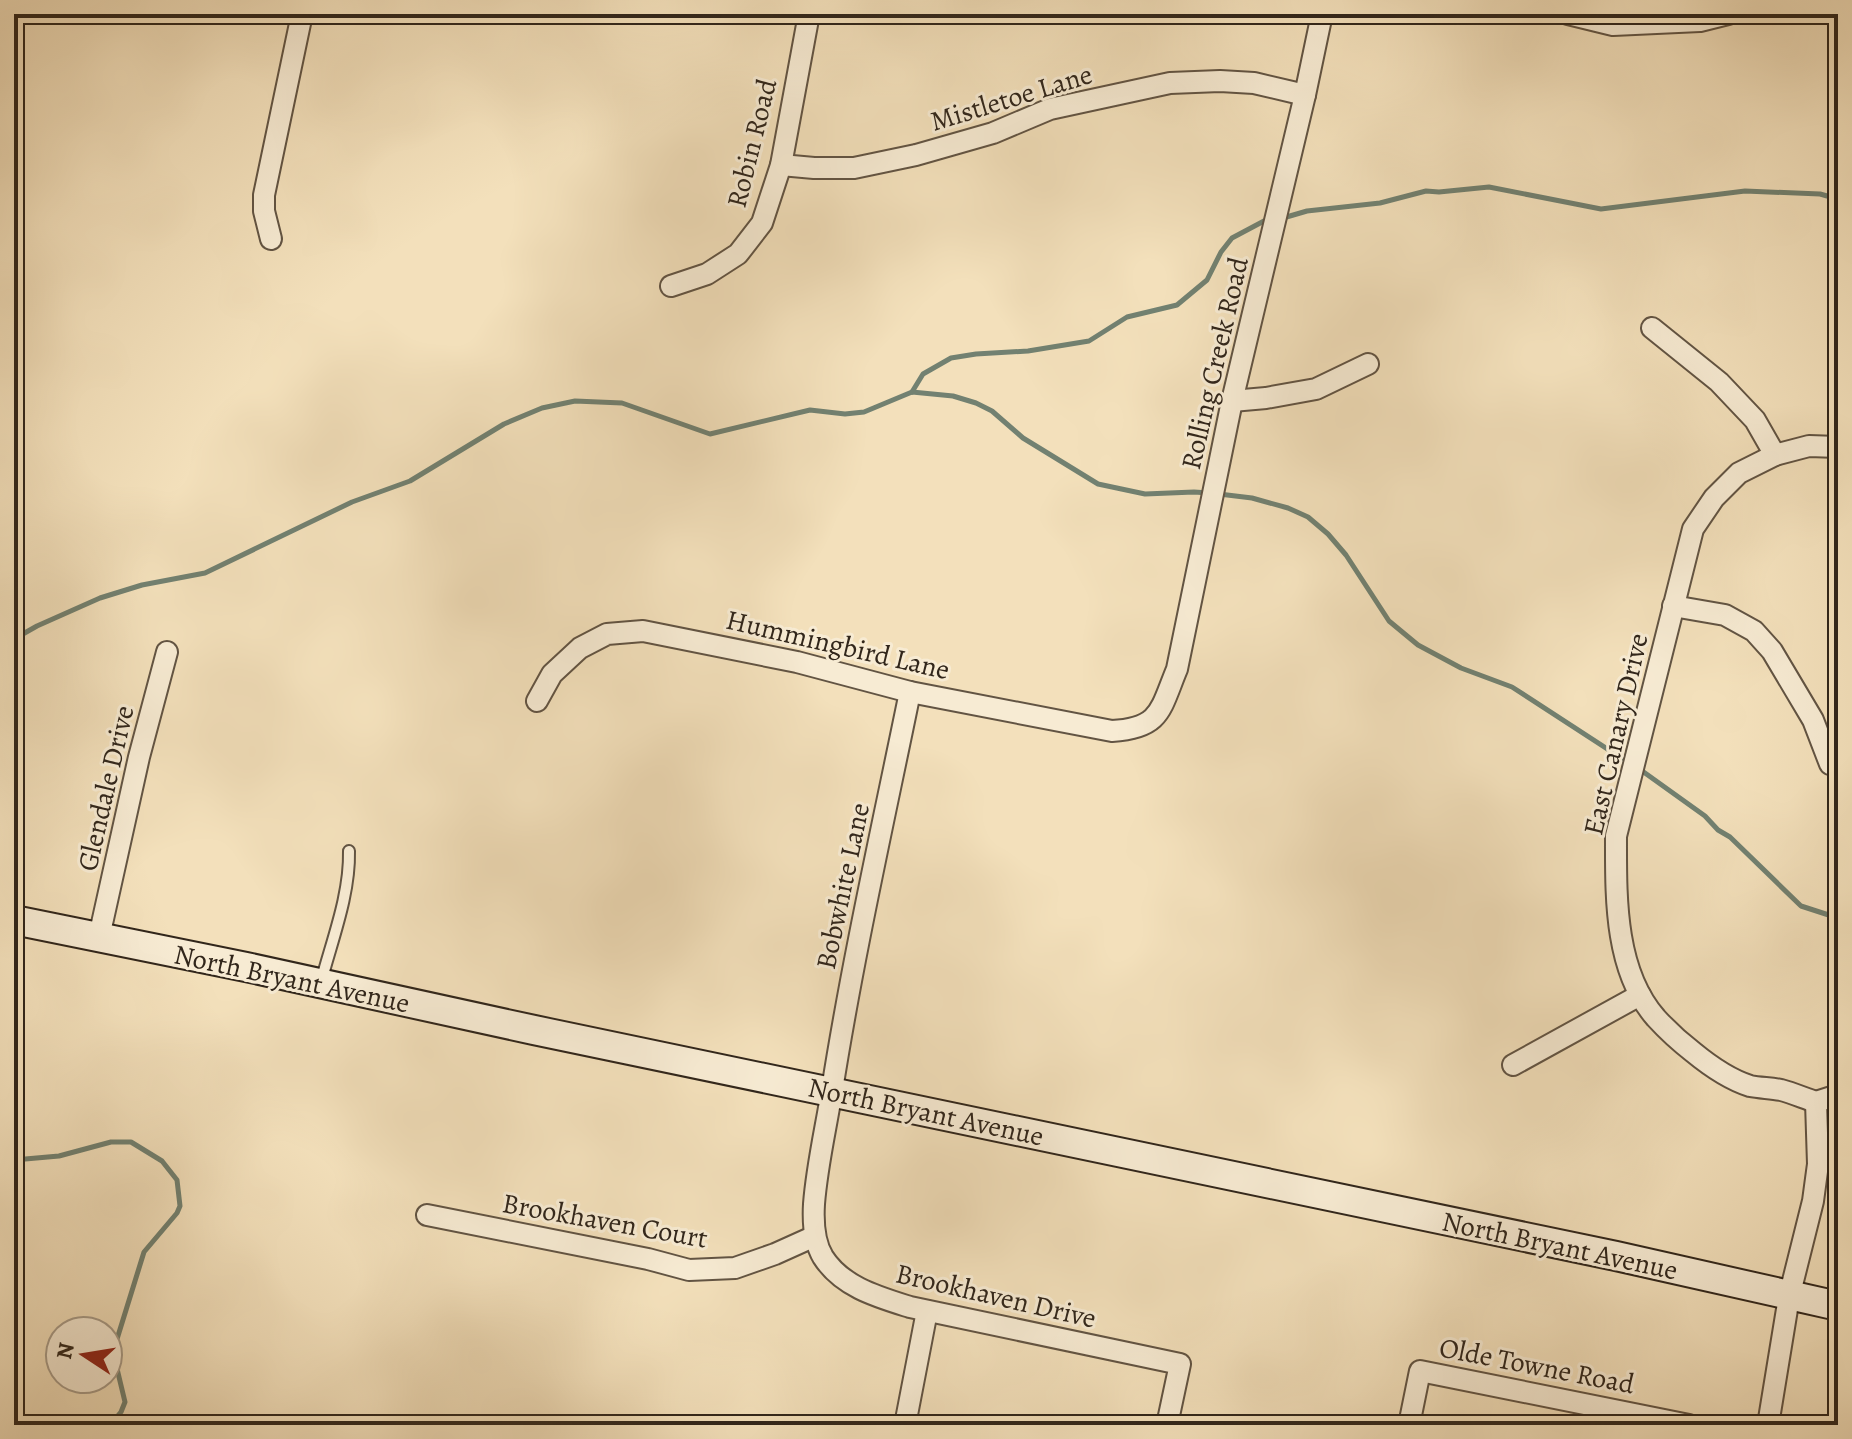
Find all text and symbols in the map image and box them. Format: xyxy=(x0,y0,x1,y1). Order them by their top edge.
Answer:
street label: Mistletoe Lane xyxy=(926,55,1097,141)
street label: Robin Road xyxy=(718,74,787,212)
street label: Rolling Creek Road xyxy=(1172,252,1258,473)
street label: Hummingbird Lane xyxy=(722,601,953,689)
street label: East Canary Drive xyxy=(1574,630,1658,839)
street label: Glendale Drive xyxy=(68,702,143,875)
street label: Bobwhite Lane xyxy=(807,799,879,973)
street label: North Bryant Avenue xyxy=(170,935,413,1023)
street label: North Bryant Avenue xyxy=(804,1068,1047,1156)
street label: Brookhaven Court xyxy=(499,1184,710,1258)
street label: North Bryant Avenue xyxy=(1438,1202,1681,1290)
street label: Brookhaven Drive xyxy=(892,1254,1100,1337)
north arrow xyxy=(44,1315,124,1395)
street label: Olde Towne Road xyxy=(1436,1328,1639,1404)
text: N xyxy=(49,1340,82,1362)

